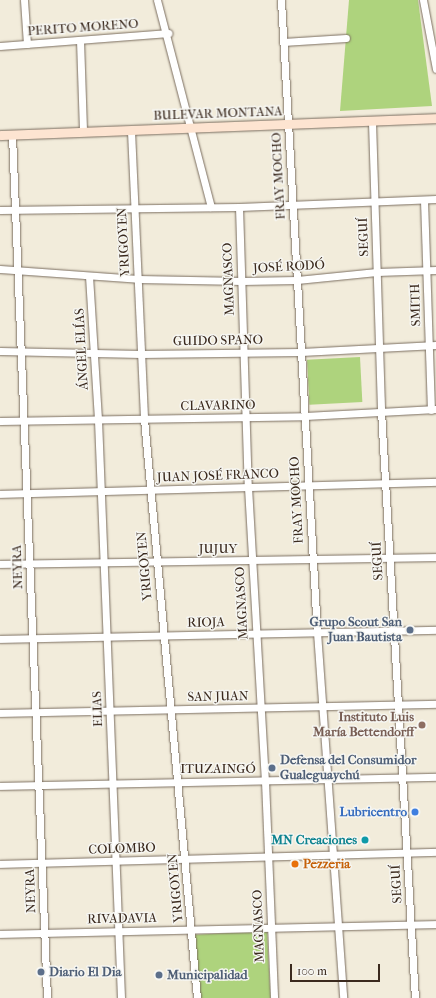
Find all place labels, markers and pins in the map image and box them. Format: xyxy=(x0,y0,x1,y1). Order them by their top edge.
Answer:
place label: Grupo Scout San Juan Bautista xyxy=(309,615,402,646)
marker: Grupo Scout San Juan Bautista xyxy=(405,625,415,635)
place label: Instituto Luis María Bettendorff xyxy=(313,710,414,741)
marker: Instituto Luis María Bettendorff xyxy=(417,720,427,730)
place label: Defensa del Consumidor Gualeguaychú xyxy=(280,753,416,784)
marker: Defensa del Consumidor Gualeguaychú xyxy=(267,763,277,773)
place label: Lubricentro xyxy=(340,804,407,820)
marker: Lubricentro xyxy=(410,807,420,817)
place label: MN Creaciones xyxy=(271,832,357,848)
marker: MN Creaciones xyxy=(360,835,370,845)
place label: Pezzeria xyxy=(303,856,350,872)
marker: Pezzeria xyxy=(290,859,300,869)
place label: Diario El Dia xyxy=(49,964,122,980)
marker: Diario El Dia xyxy=(36,967,46,977)
place label: Municipalidad xyxy=(167,967,248,983)
marker: Municipalidad xyxy=(154,970,164,980)

